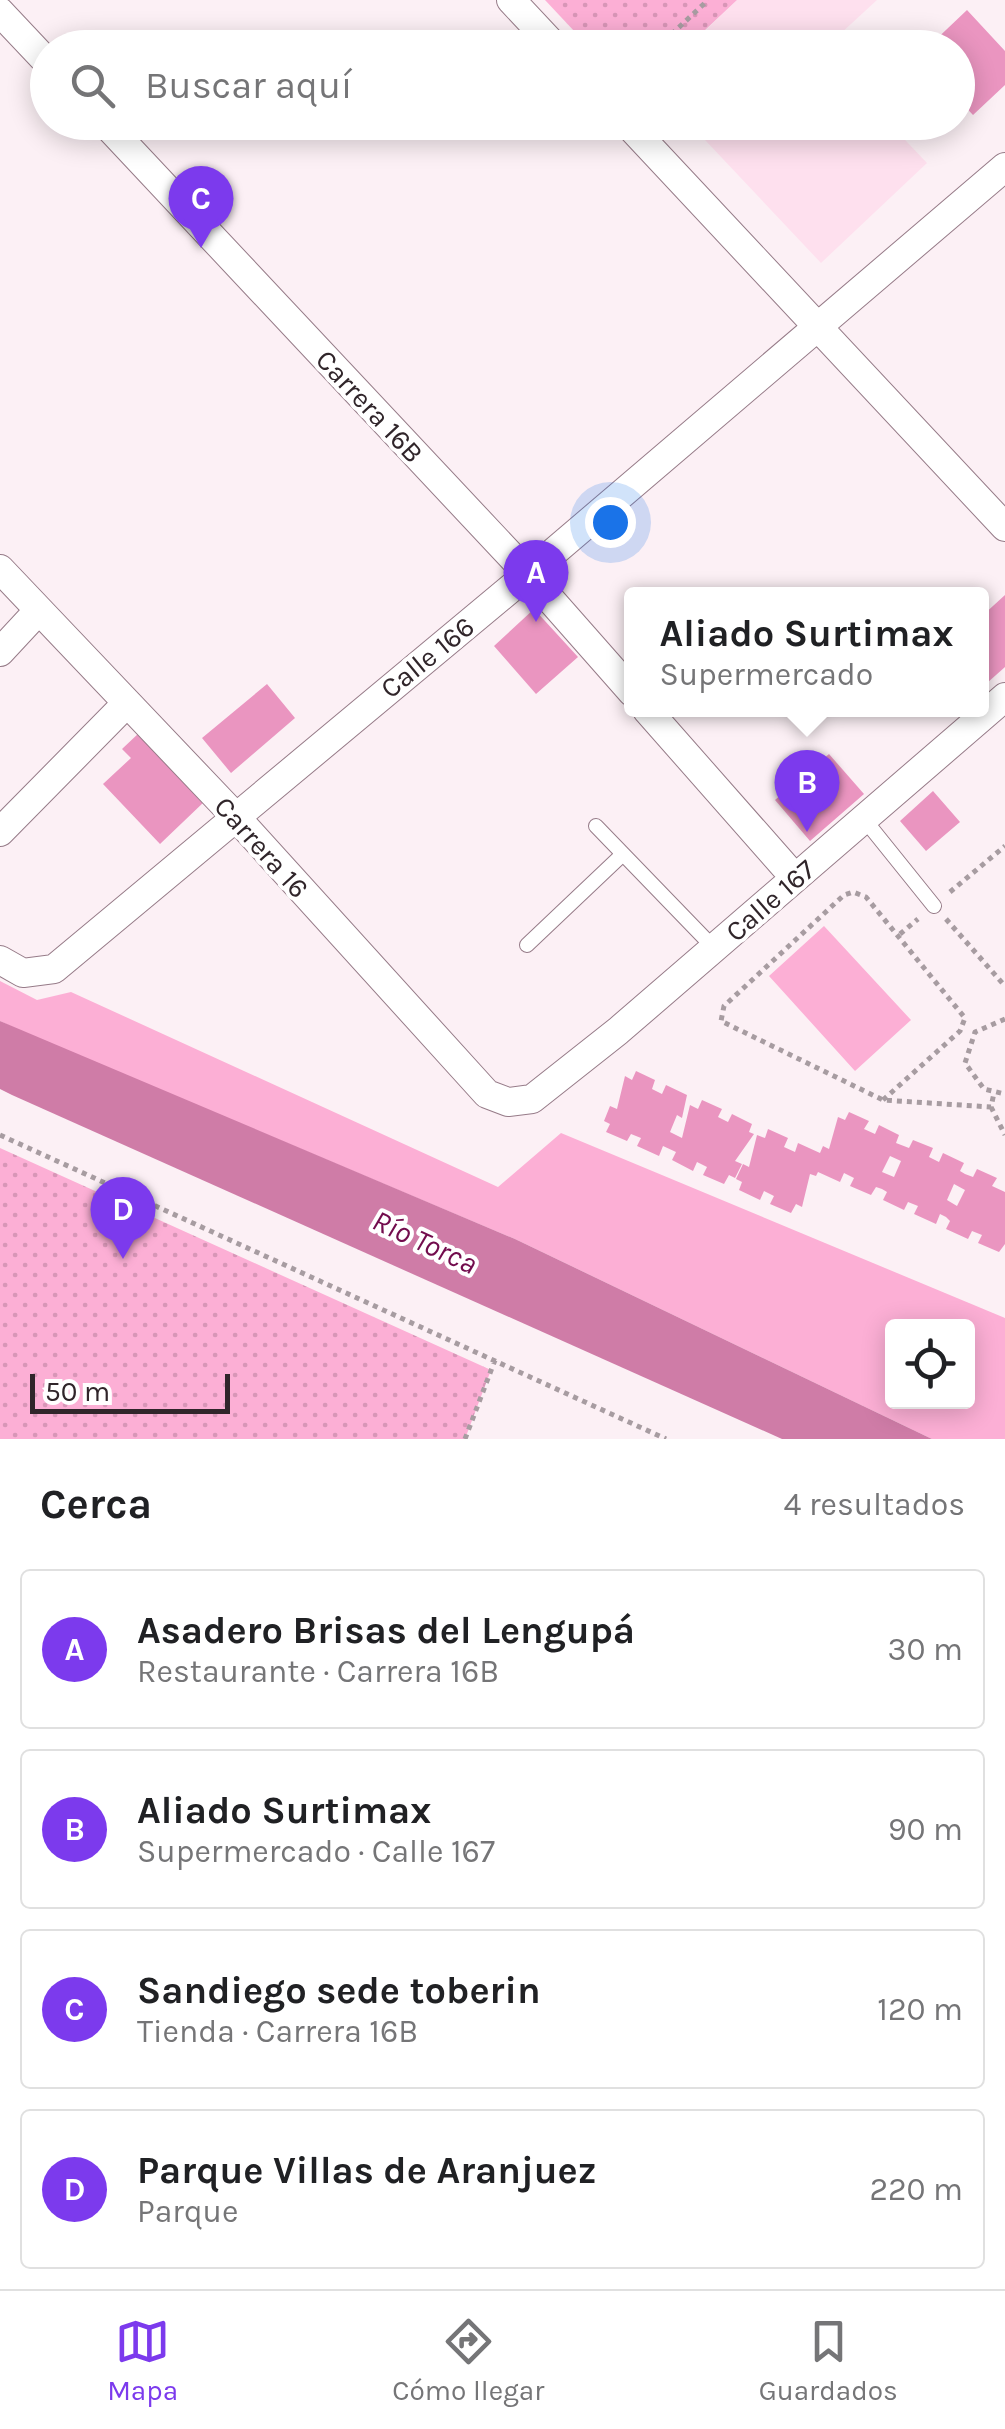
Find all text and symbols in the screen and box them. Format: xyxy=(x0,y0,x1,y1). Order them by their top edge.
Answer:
search box xyxy=(30,30,975,140)
icon: search xyxy=(65,58,120,113)
text: Buscar aquí xyxy=(145,63,352,108)
pin: C xyxy=(168,166,234,248)
street label: Carrera 16B xyxy=(309,343,430,470)
your location xyxy=(585,497,636,548)
pin: A xyxy=(504,540,568,622)
popup xyxy=(624,587,989,717)
street label: Calle 166 xyxy=(374,610,481,705)
text: Aliado Surtimax xyxy=(659,611,954,656)
text: Supermercado xyxy=(659,656,873,693)
pin: B xyxy=(774,750,840,832)
street label: Carrera 16 xyxy=(208,790,316,905)
street label: Calle 167 xyxy=(719,853,822,948)
pin: D xyxy=(90,1176,156,1259)
water label: Río Torca xyxy=(367,1202,483,1282)
map controls xyxy=(885,1319,975,1409)
button: locate xyxy=(885,1319,975,1409)
scale bar xyxy=(30,1369,230,1414)
text: 50 m xyxy=(45,1375,110,1408)
text: Cerca xyxy=(40,1479,152,1529)
text: 4 resultados xyxy=(783,1486,965,1523)
text: Asadero Brisas del Lengupá xyxy=(137,1608,635,1653)
text: A xyxy=(64,1631,85,1668)
text: 30 m xyxy=(888,1631,963,1668)
text: Restaurante · Carrera 16B xyxy=(137,1653,499,1690)
text: Aliado Surtimax xyxy=(137,1788,431,1833)
text: B xyxy=(64,1811,85,1848)
text: 90 m xyxy=(888,1811,963,1848)
text: Supermercado · Calle 167 xyxy=(137,1833,495,1870)
text: Sandiego sede toberin xyxy=(137,1968,541,2013)
text: C xyxy=(64,1991,85,2028)
text: 120 m xyxy=(877,1991,963,2028)
text: Tienda · Carrera 16B xyxy=(137,2013,418,2050)
text: Parque Villas de Aranjuez xyxy=(137,2148,597,2193)
text: D xyxy=(64,2171,85,2208)
text: 220 m xyxy=(869,2171,963,2208)
text: Parque xyxy=(137,2193,238,2230)
tab: Mapa xyxy=(107,2314,178,2407)
tab: Cómo llegar xyxy=(392,2314,544,2407)
tab: Guardados xyxy=(759,2314,898,2407)

